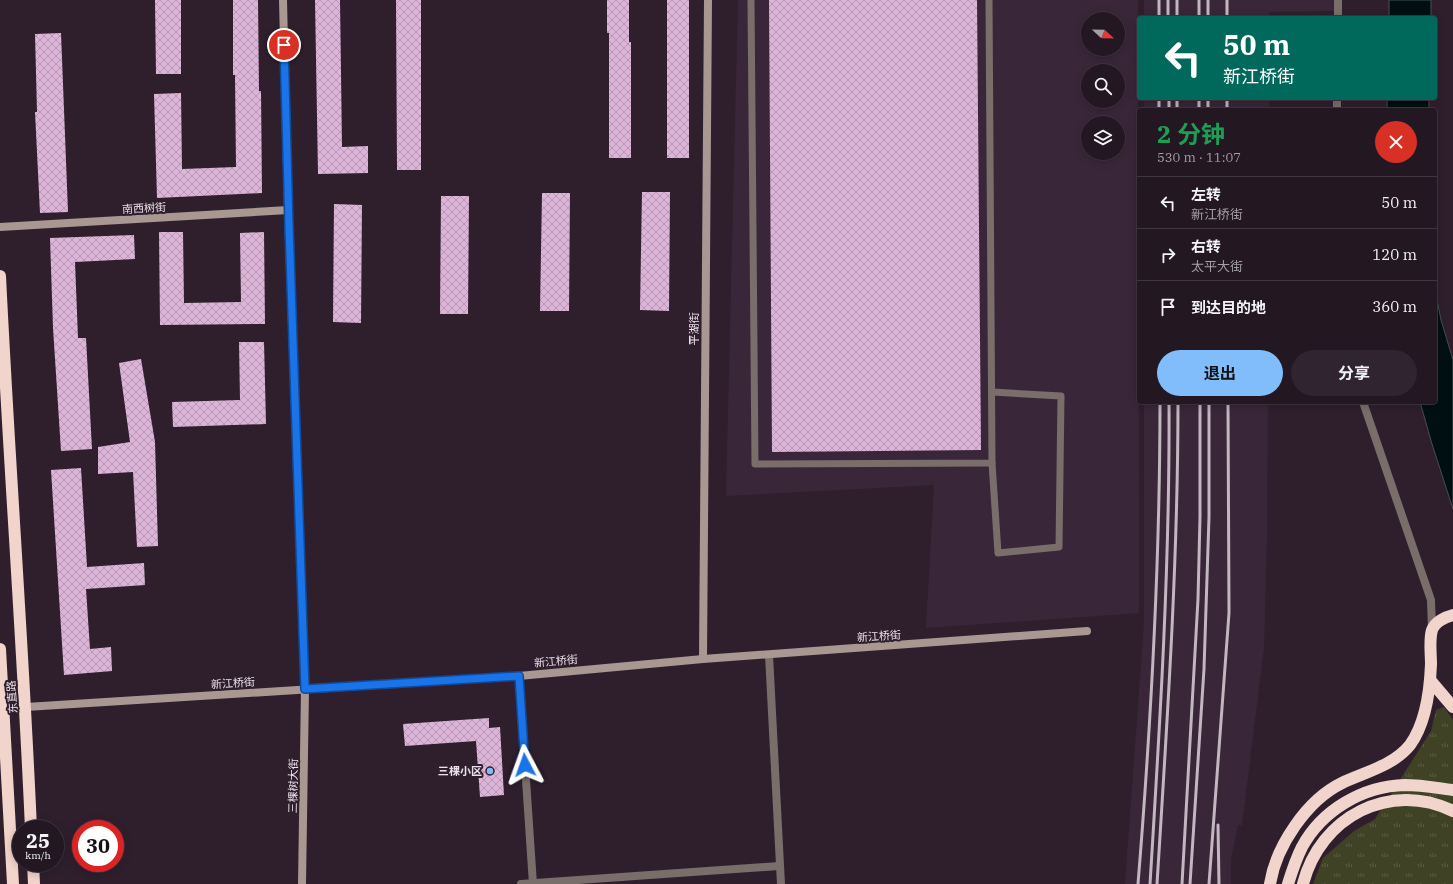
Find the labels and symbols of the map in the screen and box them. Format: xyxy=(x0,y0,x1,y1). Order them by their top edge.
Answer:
north arrow xyxy=(1081,12,1125,56)
pin xyxy=(267,28,301,62)
street label: 南西树街 xyxy=(122,200,166,216)
street label: 平湖街 xyxy=(687,313,701,346)
street label: 新江桥街 xyxy=(857,627,901,645)
street label: 新江桥街 xyxy=(533,652,579,670)
street label: 新江桥街 xyxy=(211,674,255,692)
street label: 东直路 xyxy=(4,680,20,714)
position arrow xyxy=(504,744,546,786)
street label: 三棵树大街 xyxy=(286,758,300,814)
place label: 三棵小区 xyxy=(438,764,482,778)
marker: 三棵小区 xyxy=(485,766,495,776)
speed limit sign: 30 xyxy=(72,820,124,872)

